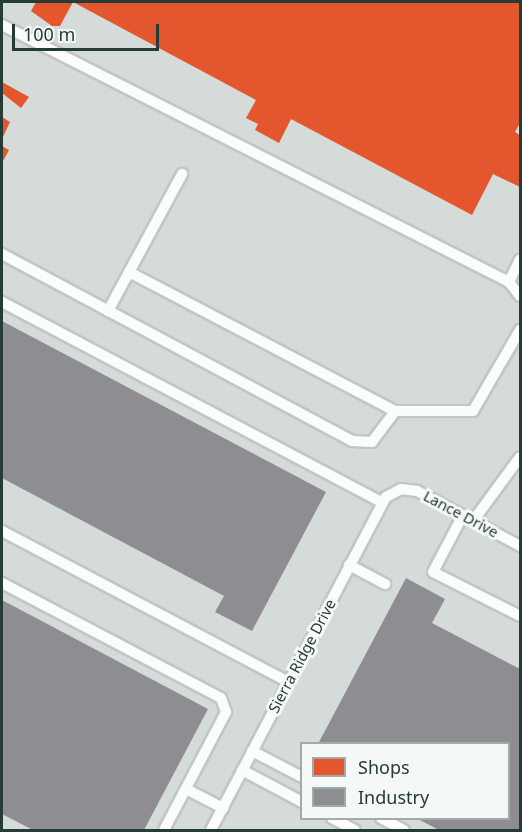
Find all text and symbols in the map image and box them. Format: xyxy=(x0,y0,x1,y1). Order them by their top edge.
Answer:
scale bar xyxy=(15,12,162,50)
text: 100 m xyxy=(23,22,75,46)
street label: Lance Drive xyxy=(420,487,502,541)
street label: Sierra Ridge Drive xyxy=(264,596,340,716)
legend xyxy=(300,742,510,820)
text: Shops xyxy=(358,755,410,779)
text: Industry xyxy=(358,785,429,809)

